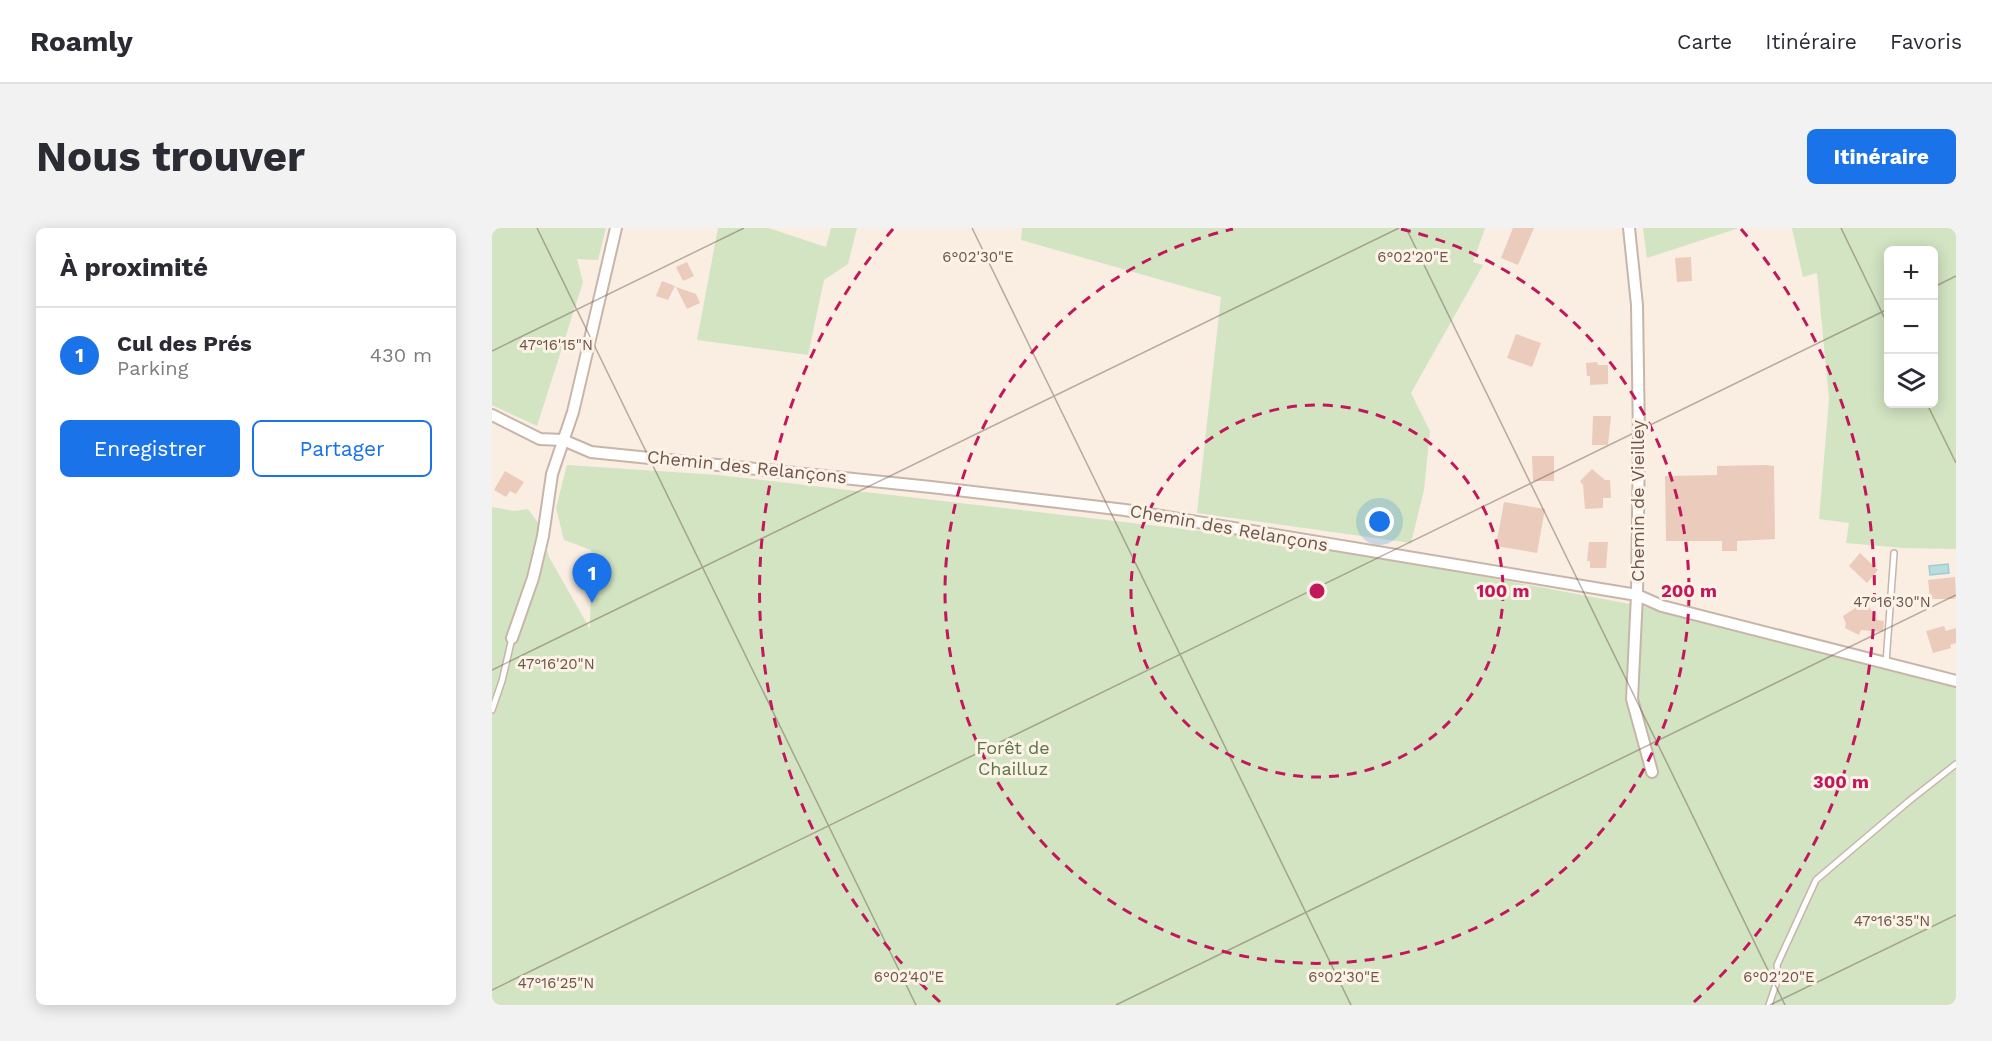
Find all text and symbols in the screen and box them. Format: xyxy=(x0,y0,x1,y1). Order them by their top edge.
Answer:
text: Roamly xyxy=(30,25,133,58)
text: Carte xyxy=(1677,29,1732,54)
text: Itinéraire xyxy=(1765,29,1857,54)
text: Favoris xyxy=(1890,29,1962,54)
button: Itinéraire xyxy=(1807,129,1956,184)
text: Nous trouver xyxy=(36,132,305,181)
map controls xyxy=(1884,246,1938,408)
button: + xyxy=(1884,246,1938,300)
text: 6°02'30"E xyxy=(942,248,1014,266)
text: 6°02'20"E xyxy=(1377,248,1449,266)
text: À proximité xyxy=(60,252,208,282)
button: − xyxy=(1884,300,1938,354)
text: Cul des Prés xyxy=(117,331,252,356)
text: 47°16'15"N xyxy=(519,336,593,354)
text: 1 xyxy=(75,343,84,367)
text: 430 m xyxy=(370,343,432,367)
button: layers xyxy=(1884,354,1938,408)
text: Parking xyxy=(117,356,188,380)
street label: Chemin de Vieilley xyxy=(1627,419,1648,582)
button: Enregistrer xyxy=(60,420,240,477)
button: Partager xyxy=(252,420,432,477)
street label: Chemin des Relançons xyxy=(646,446,848,487)
street label: Chemin des Relançons xyxy=(1128,500,1330,555)
your location xyxy=(1365,507,1394,536)
pin: 1 xyxy=(572,554,612,603)
text: 100 m xyxy=(1476,580,1530,601)
text: 200 m xyxy=(1661,580,1717,601)
centre of rings xyxy=(1307,581,1327,601)
text: 47°16'30"N xyxy=(1853,593,1931,611)
text: 47°16'20"N xyxy=(517,655,595,673)
park label: Forêt de Chailluz xyxy=(976,737,1050,779)
text: 300 m xyxy=(1813,771,1869,792)
text: 47°16'35"N xyxy=(1854,912,1930,930)
text: 6°02'40"E xyxy=(874,968,944,986)
text: 6°02'30"E xyxy=(1308,968,1380,986)
text: 6°02'20"E xyxy=(1743,968,1815,986)
text: 47°16'25"N xyxy=(518,974,594,992)

